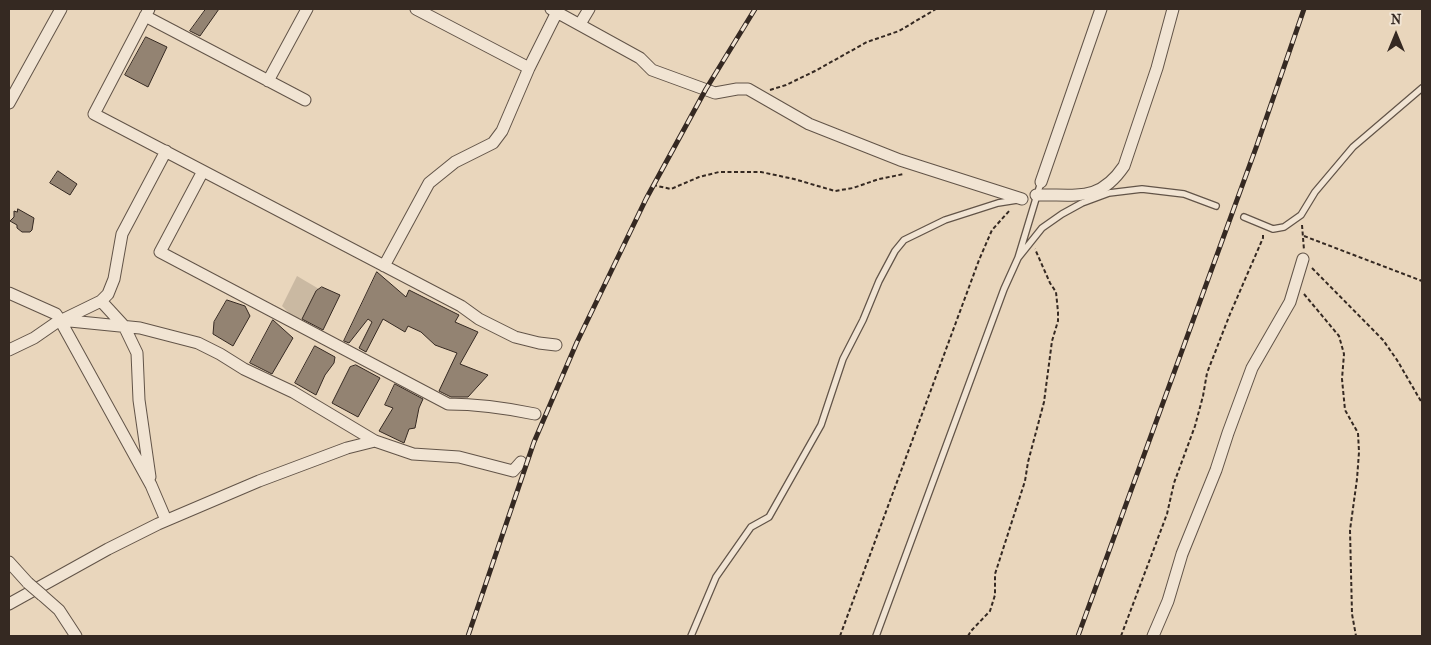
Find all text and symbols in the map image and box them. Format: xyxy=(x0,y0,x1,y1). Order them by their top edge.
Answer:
north arrow xyxy=(1371,10,1421,60)
text: N xyxy=(1391,11,1401,28)

